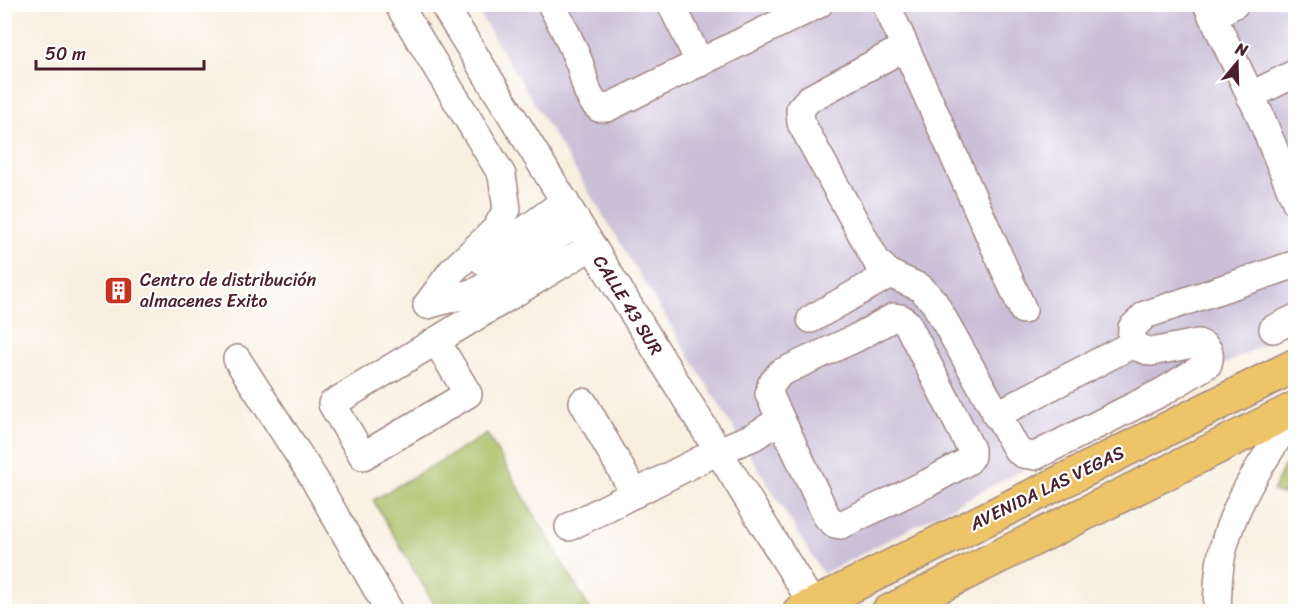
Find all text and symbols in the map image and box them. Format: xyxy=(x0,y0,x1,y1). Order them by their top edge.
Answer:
scale bar xyxy=(36,33,204,71)
north arrow xyxy=(1207,33,1267,93)
text: N xyxy=(1231,33,1253,65)
text: 50 m xyxy=(45,38,86,70)
street label: CALLE 43 SUR xyxy=(584,248,672,362)
place label: Centro de distribución almacenes Exito xyxy=(140,264,316,317)
building icon: Centro de distribución almacenes Exito xyxy=(103,274,135,306)
street label: AVENIDA LAS VEGAS xyxy=(963,437,1130,540)

